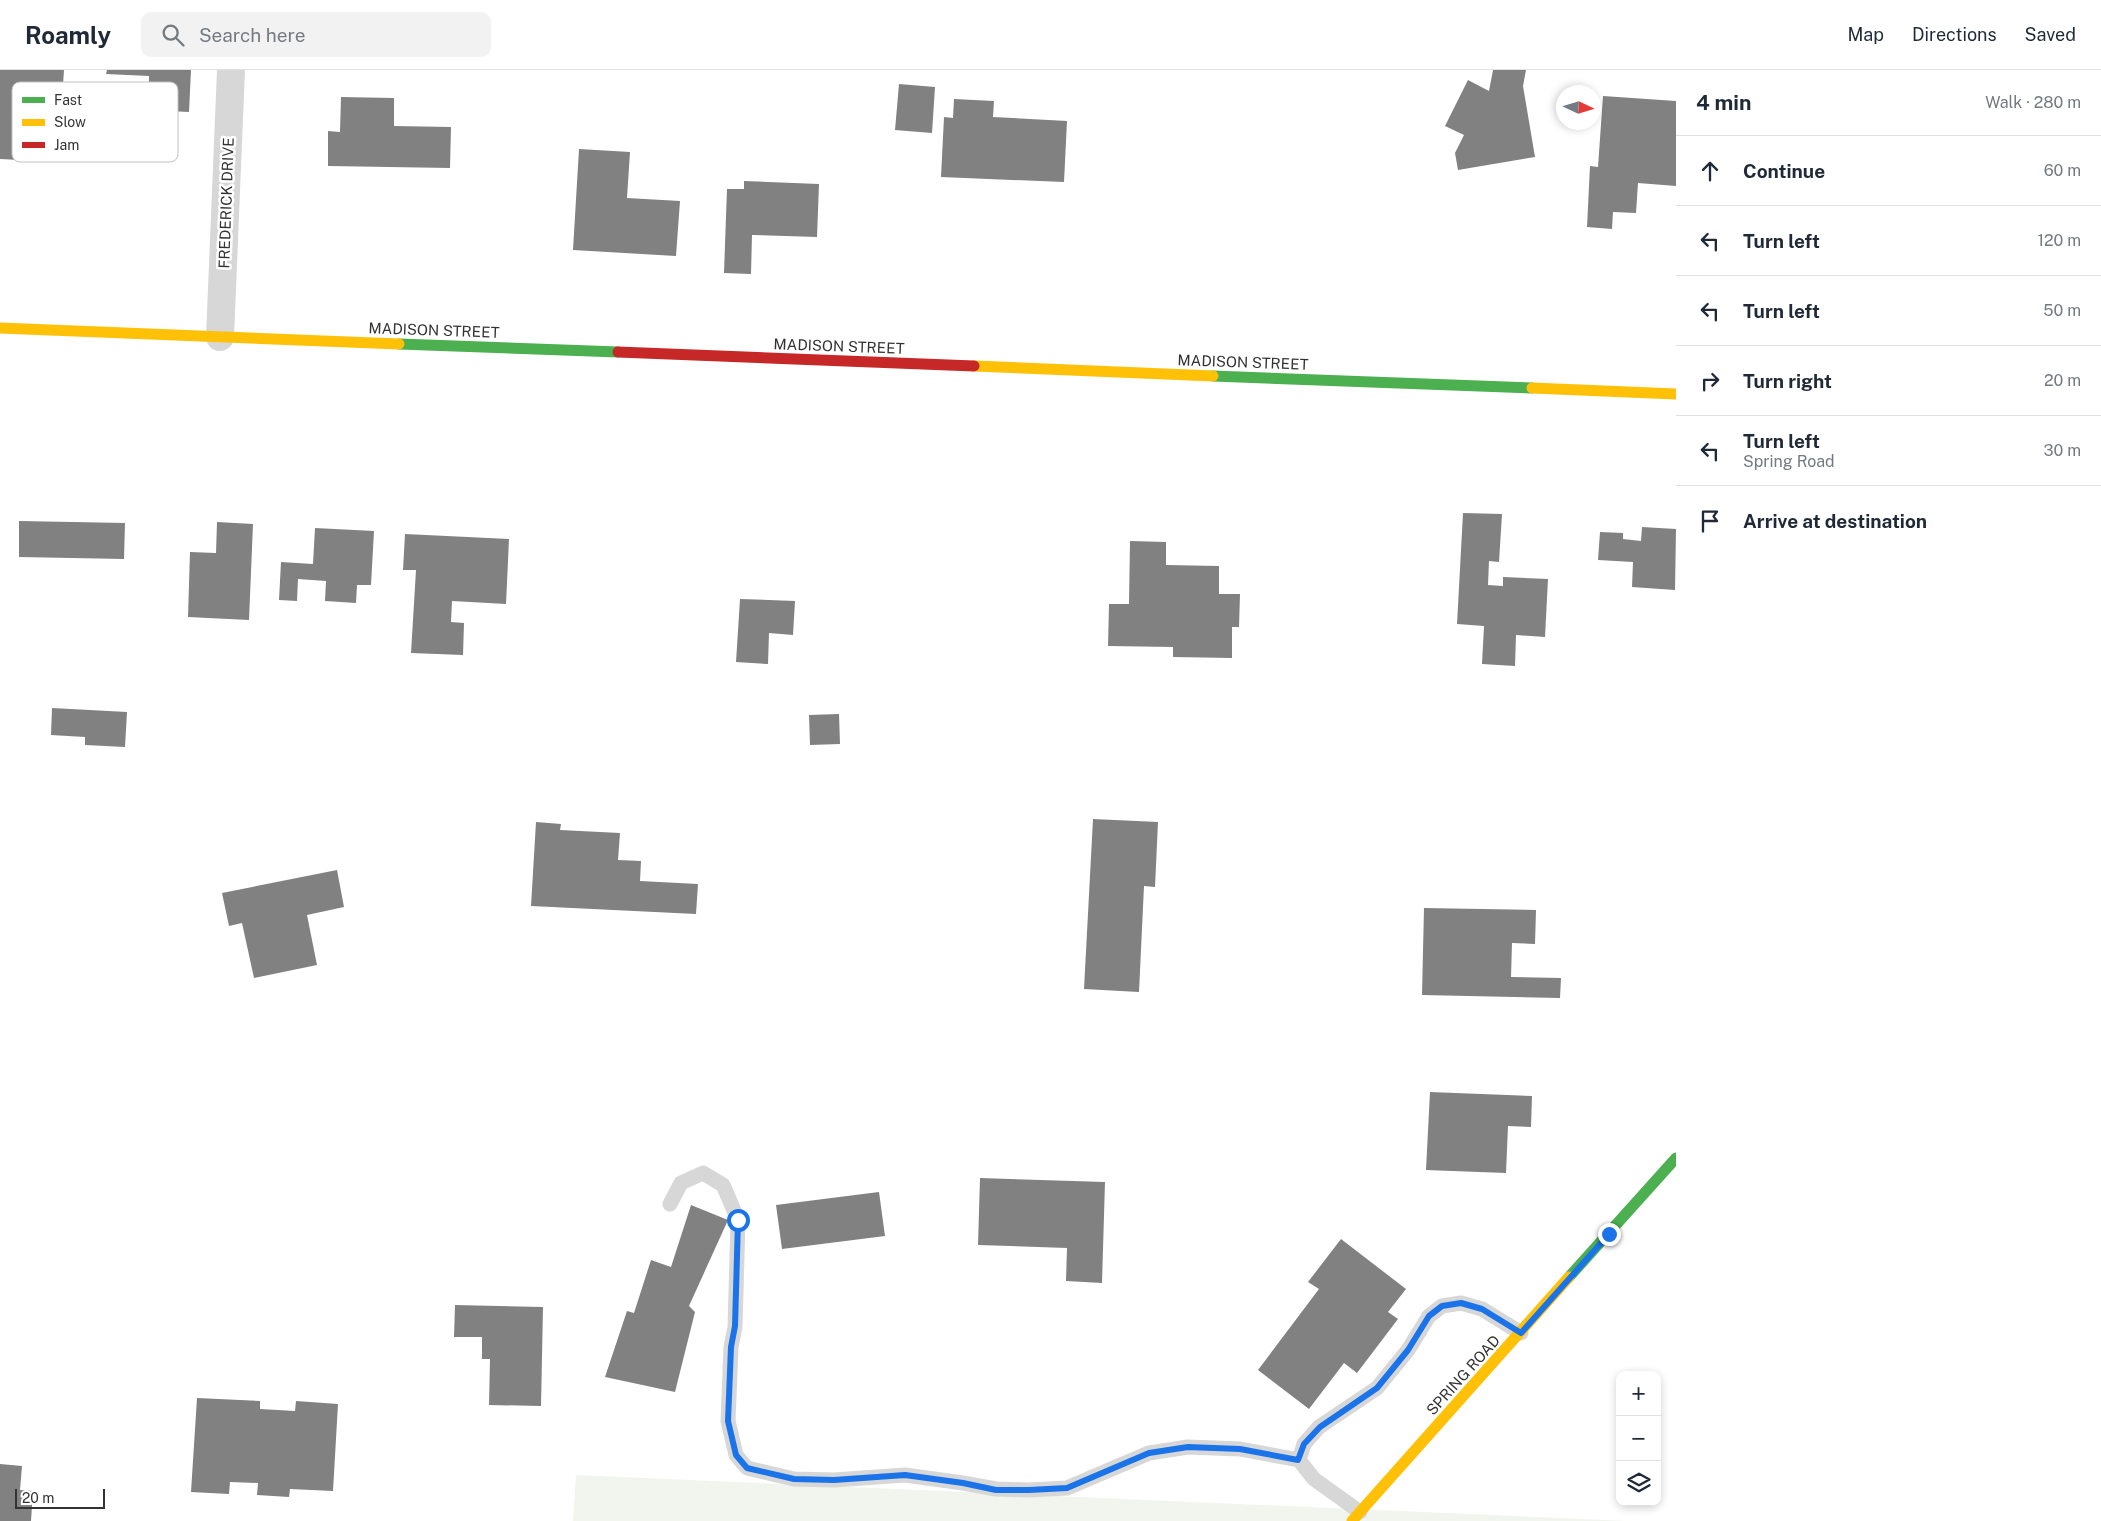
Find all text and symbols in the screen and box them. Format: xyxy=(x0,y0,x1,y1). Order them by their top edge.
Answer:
search box xyxy=(141,12,491,57)
text: Roamly xyxy=(25,21,111,49)
icon: search xyxy=(159,21,187,49)
text: Search here xyxy=(199,24,306,46)
text: Map xyxy=(1847,24,1884,45)
text: Directions xyxy=(1912,24,1997,45)
text: Saved xyxy=(2025,24,2076,45)
legend xyxy=(12,82,178,162)
north arrow xyxy=(1556,85,1601,130)
text: 4 min xyxy=(1696,90,1751,115)
text: Fast xyxy=(54,92,82,108)
text: Walk · 280 m xyxy=(1985,93,2081,112)
text: Slow xyxy=(54,114,86,130)
text: Jam xyxy=(54,137,79,153)
street label: FREDERICK DRIVE xyxy=(215,137,237,269)
icon: ahead xyxy=(1696,157,1724,185)
text: Continue xyxy=(1743,160,1825,182)
text: 60 m xyxy=(2044,161,2081,180)
icon: left xyxy=(1696,227,1724,255)
text: Turn left xyxy=(1743,230,1820,252)
text: 120 m xyxy=(2037,231,2081,250)
icon: left xyxy=(1696,297,1724,325)
text: Turn left xyxy=(1743,300,1820,322)
text: 50 m xyxy=(2043,301,2081,320)
street label: MADISON STREET xyxy=(368,319,500,341)
street label: MADISON STREET xyxy=(773,335,905,357)
street label: MADISON STREET xyxy=(1177,351,1309,373)
icon: right xyxy=(1696,367,1724,395)
text: Turn right xyxy=(1743,370,1832,392)
text: 20 m xyxy=(2044,371,2081,390)
text: Turn left xyxy=(1743,430,1820,452)
icon: left xyxy=(1696,437,1724,465)
text: 30 m xyxy=(2044,441,2081,460)
text: Spring Road xyxy=(1743,452,1835,471)
icon: arrive xyxy=(1696,507,1724,535)
text: Arrive at destination xyxy=(1743,510,1927,532)
route start xyxy=(727,1209,750,1232)
route end xyxy=(1598,1223,1621,1246)
street label: SPRING ROAD xyxy=(1423,1332,1503,1418)
map controls xyxy=(1616,1371,1661,1506)
button: + xyxy=(1616,1371,1661,1416)
button: − xyxy=(1616,1416,1661,1461)
button: layers xyxy=(1616,1461,1661,1506)
scale bar xyxy=(15,1486,105,1509)
text: 20 m xyxy=(22,1490,54,1506)

